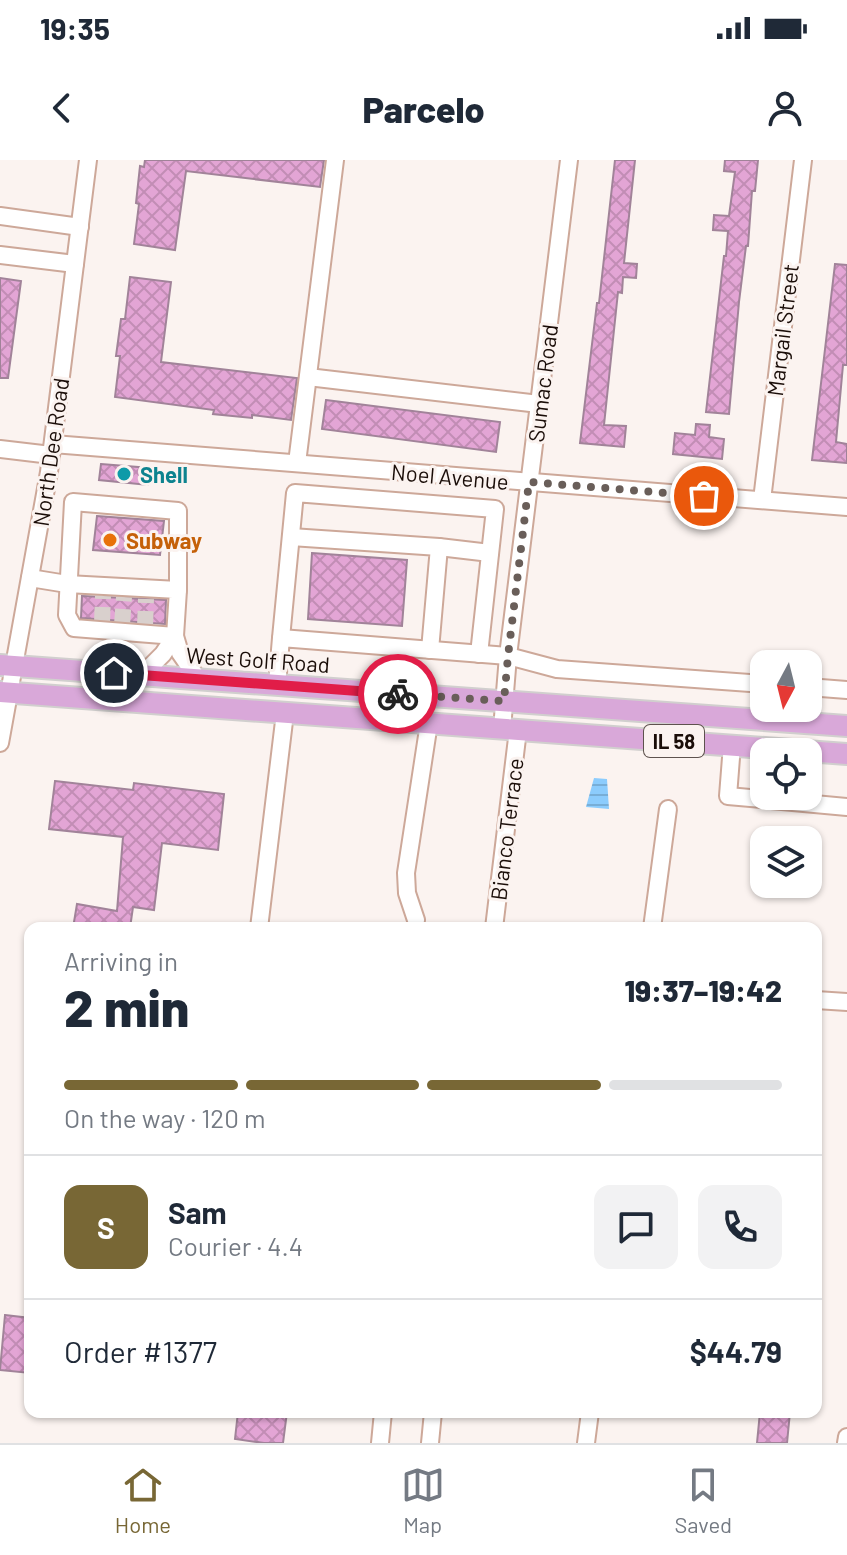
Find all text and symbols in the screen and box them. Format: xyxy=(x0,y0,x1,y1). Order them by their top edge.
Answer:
text: 19:35 xyxy=(40,10,110,46)
icon: back xyxy=(40,86,84,130)
icon: person xyxy=(763,86,807,130)
text: Parcelo xyxy=(362,87,485,130)
street label: Margail Street xyxy=(761,262,803,398)
street label: Sumac Road xyxy=(522,323,562,443)
street label: North Dee Road xyxy=(27,376,73,528)
street label: Noel Avenue xyxy=(390,458,510,494)
place label: Shell xyxy=(140,461,188,487)
pin xyxy=(670,462,738,530)
marker: Shell xyxy=(115,465,133,483)
icon: bag xyxy=(682,474,726,518)
place label: Subway xyxy=(126,527,202,553)
marker: Subway xyxy=(101,531,119,549)
pin xyxy=(80,639,148,707)
street label: West Golf Road xyxy=(185,641,331,677)
north arrow xyxy=(750,650,822,722)
map controls xyxy=(750,650,822,898)
icon: home xyxy=(92,651,136,695)
courier xyxy=(358,654,438,734)
icon: bike xyxy=(376,672,420,716)
road number: IL 58 xyxy=(644,725,704,757)
button: locate xyxy=(750,738,822,810)
street label: Bianco Terrace xyxy=(484,756,528,902)
button: layers xyxy=(750,826,822,898)
text: Arriving in xyxy=(64,945,178,976)
text: 19:37–19:42 xyxy=(624,972,782,1008)
text: 2 min xyxy=(64,975,189,1037)
text: On the way · 120 m xyxy=(64,1102,266,1133)
button: chat xyxy=(594,1185,678,1269)
button: phone xyxy=(698,1185,782,1269)
text: Sam xyxy=(168,1194,227,1230)
text: S xyxy=(97,1209,115,1245)
text: Courier · 4.4 xyxy=(168,1230,303,1261)
text: Order #1377 xyxy=(64,1333,217,1369)
text: $44.79 xyxy=(690,1333,782,1369)
tab: Home xyxy=(115,1463,171,1537)
tab: Map xyxy=(401,1463,445,1537)
tab: Saved xyxy=(674,1463,732,1537)

